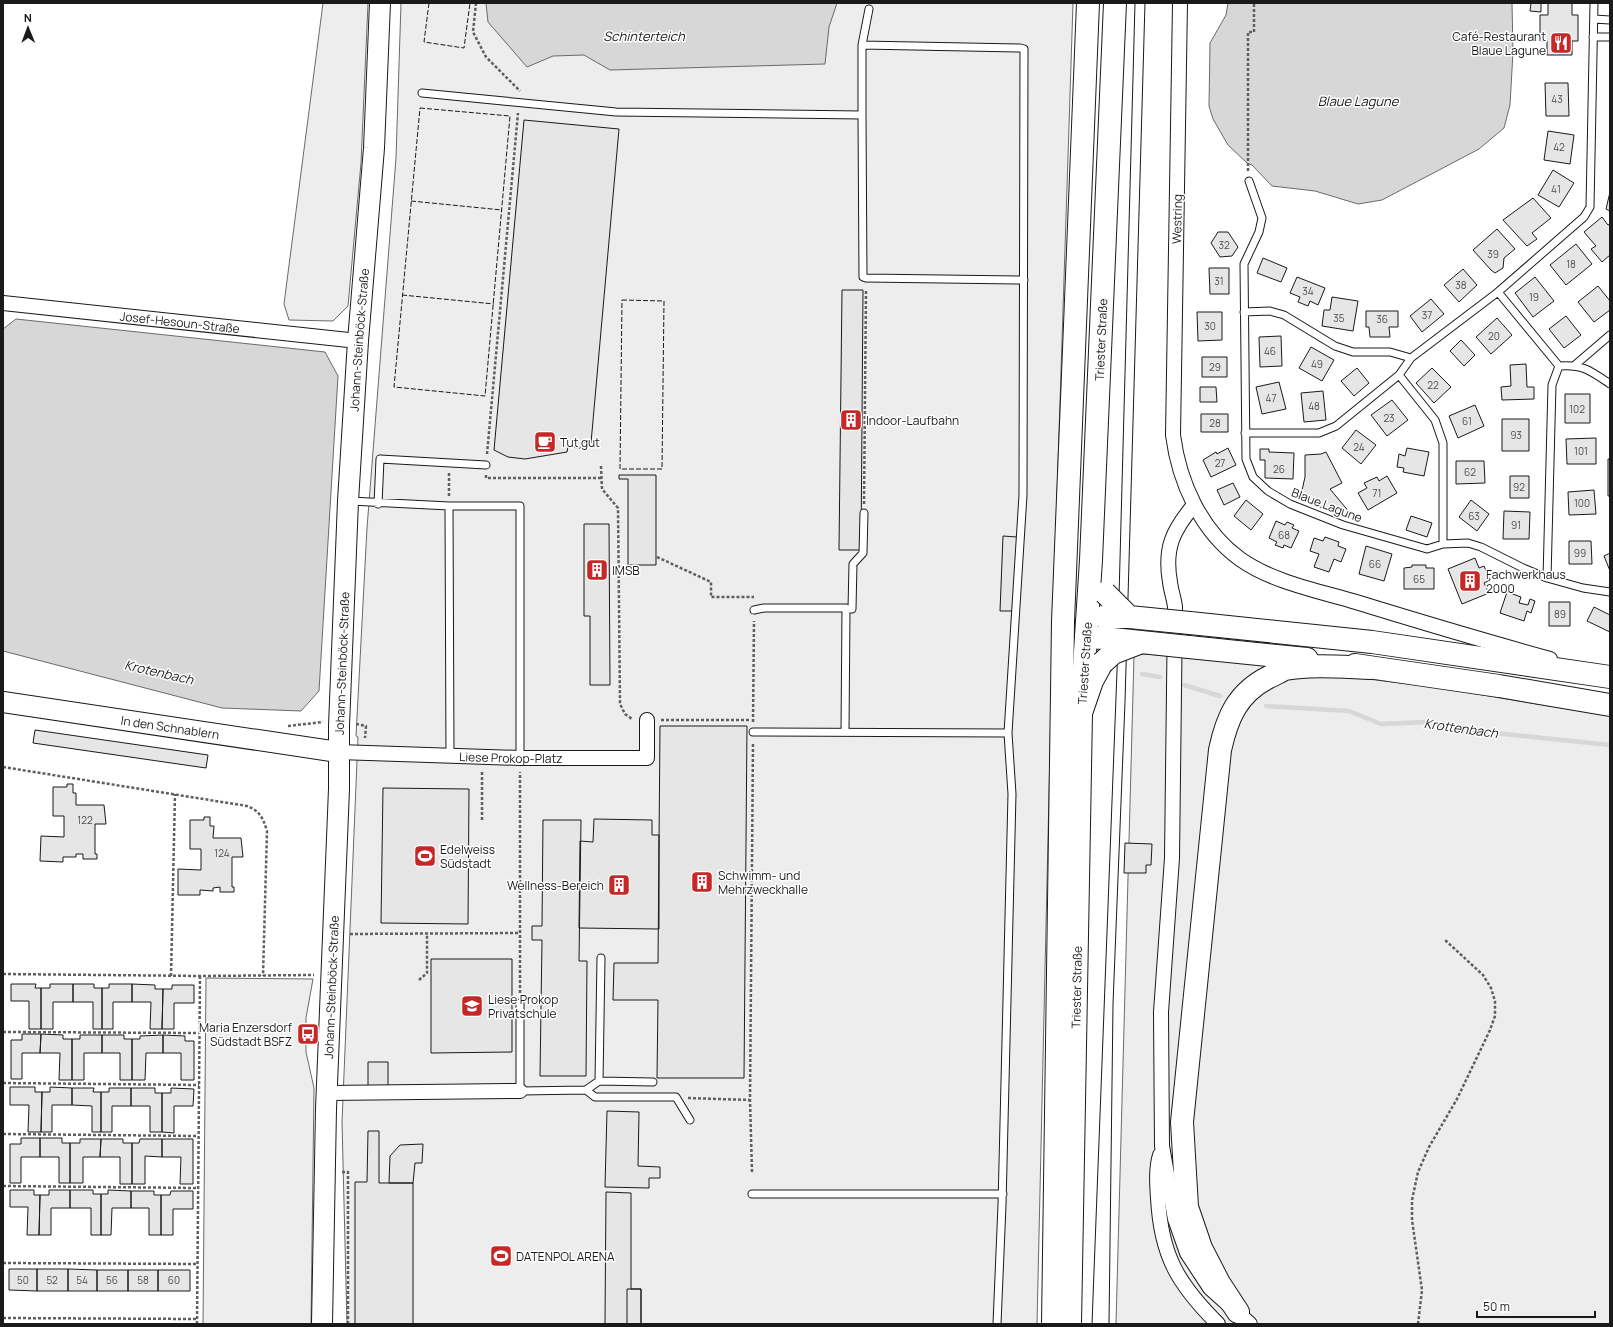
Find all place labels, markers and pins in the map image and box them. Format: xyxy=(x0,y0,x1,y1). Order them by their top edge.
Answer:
place label: Café-Restaurant Blaue Lagune xyxy=(1452,28,1546,59)
restaurant icon: Café-Restaurant Blaue Lagune xyxy=(1548,30,1574,56)
building icon: Indoor-Laufbahn xyxy=(838,407,864,433)
place label: Indoor-Laufbahn xyxy=(866,412,959,429)
cafe icon: Tut gut xyxy=(532,429,558,455)
place label: Tut gut xyxy=(560,434,600,451)
building icon: IMSB xyxy=(584,557,610,583)
place label: IMSB xyxy=(612,562,640,579)
place label: Fachwerkhaus 2000 xyxy=(1486,566,1566,597)
building icon: Fachwerkhaus 2000 xyxy=(1457,568,1483,594)
place label: Edelweiss Südstadt xyxy=(440,841,495,872)
sports icon: Edelweiss Südstadt xyxy=(412,843,438,869)
place label: Schwimm- und Mehrzweckhalle xyxy=(718,867,808,898)
building icon: Schwimm- und Mehrzweckhalle xyxy=(689,869,715,895)
building icon: Wellness-Bereich xyxy=(606,872,632,898)
place label: Wellness-Bereich xyxy=(507,877,604,894)
place label: Liese Prokop Privatschule xyxy=(488,991,558,1022)
school or university icon: Liese Prokop Privatschule xyxy=(459,993,485,1019)
place label: Maria Enzersdorf Südstadt BSFZ xyxy=(199,1019,293,1050)
bus stop icon: Maria Enzersdorf Südstadt BSFZ xyxy=(295,1021,321,1047)
sports icon: DATENPOL ARENA xyxy=(488,1243,514,1269)
place label: DATENPOL ARENA xyxy=(516,1248,615,1265)

